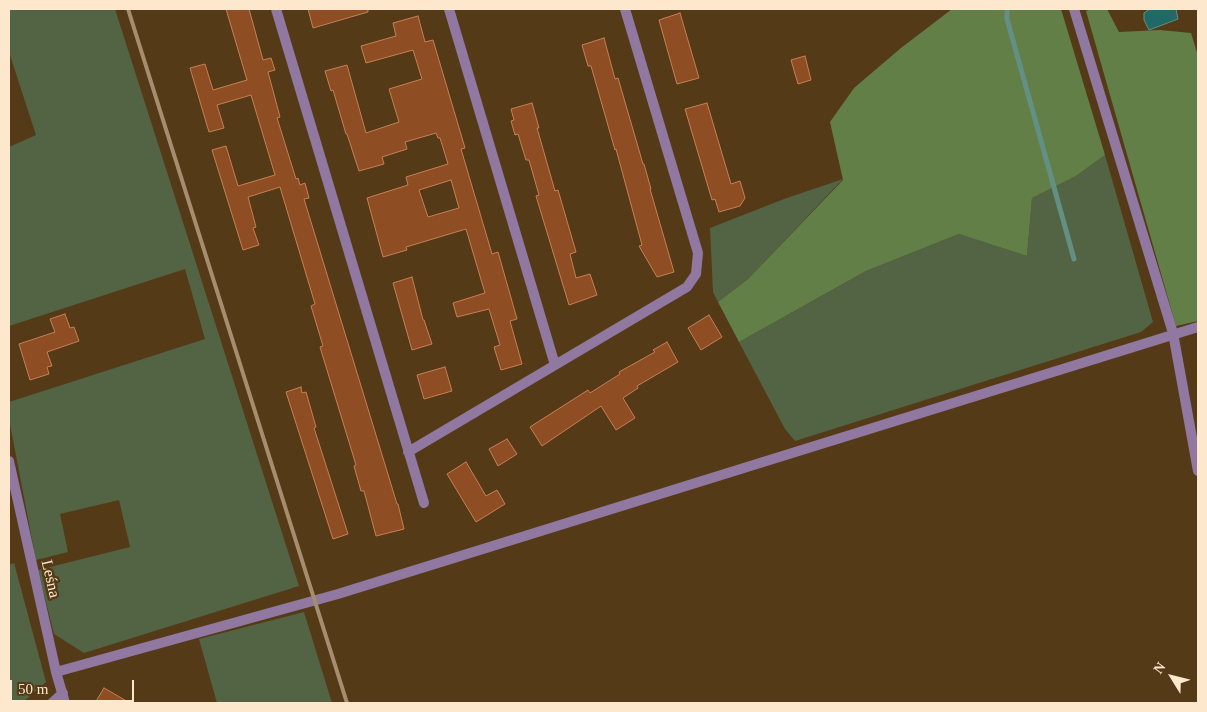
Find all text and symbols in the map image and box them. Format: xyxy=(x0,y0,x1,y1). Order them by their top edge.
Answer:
street label: Leśna xyxy=(36,558,64,600)
north arrow xyxy=(1147,652,1197,702)
text: N xyxy=(1150,659,1169,676)
scale bar xyxy=(12,670,136,702)
text: 50 m xyxy=(18,681,48,697)

